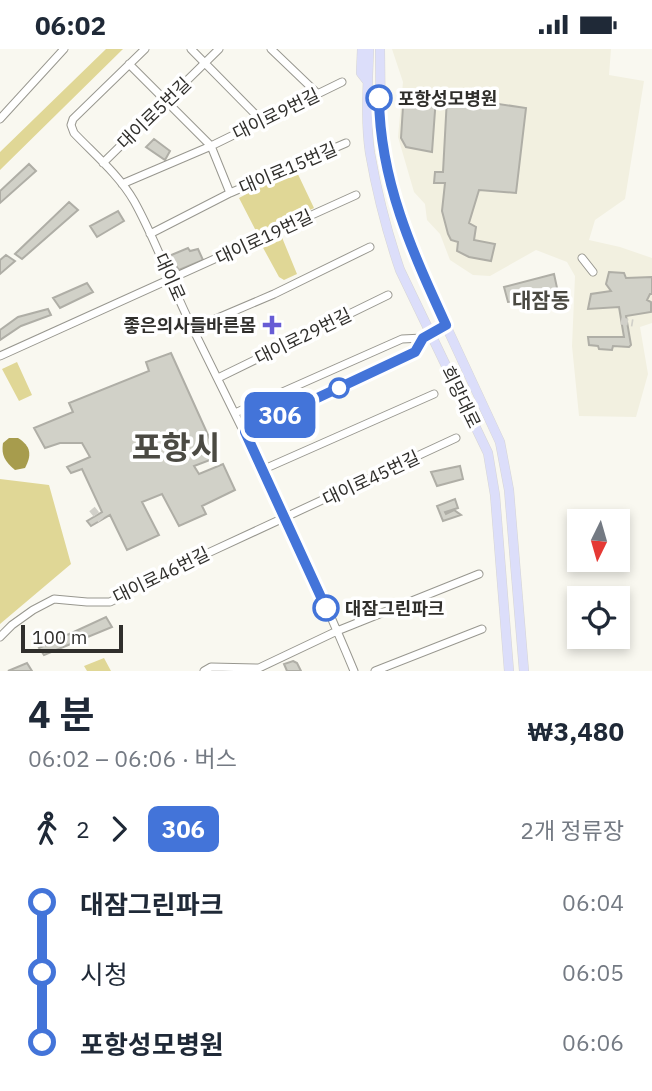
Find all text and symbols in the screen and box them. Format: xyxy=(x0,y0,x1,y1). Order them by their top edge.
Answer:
text: 06:02 xyxy=(35,8,106,42)
street label: 대이로5번길 xyxy=(112,72,196,154)
street label: 대이로9번길 xyxy=(229,83,323,145)
marker: 포항성모병원 xyxy=(366,85,392,111)
place label: 포항성모병원 xyxy=(398,87,497,110)
street label: 대이로15번길 xyxy=(235,137,341,199)
street label: 대이로19번길 xyxy=(212,205,316,269)
street label: 대이로 xyxy=(149,250,191,304)
district label: 대잠동 xyxy=(512,286,570,314)
street label: 대이로29번길 xyxy=(251,303,355,369)
place label: 좋은의사들바른몸 xyxy=(124,314,256,337)
marker: 좋은의사들바른몸 xyxy=(262,315,282,335)
street label: 희망대로 xyxy=(436,362,486,432)
unlabelled marker xyxy=(329,378,349,398)
line badge: 306 xyxy=(240,392,320,438)
text: 306 xyxy=(258,399,302,431)
district label: 포항시 xyxy=(132,426,220,468)
street label: 대이로45번길 xyxy=(319,446,423,510)
north arrow xyxy=(567,509,630,572)
map controls xyxy=(567,509,630,649)
street label: 대이로46번길 xyxy=(109,542,213,608)
button: locate xyxy=(567,586,630,649)
marker: 대잠그린파크 xyxy=(313,595,339,621)
place label: 대잠그린파크 xyxy=(345,597,444,620)
scale bar xyxy=(21,622,122,654)
text: 100 m xyxy=(32,625,87,649)
text: 4 분 xyxy=(28,689,95,738)
text: ₩3,480 xyxy=(527,714,624,748)
text: 06:02 – 06:06 · 버스 xyxy=(28,743,237,773)
icon: walk xyxy=(28,810,66,848)
icon: forward xyxy=(100,810,138,848)
text: 306 xyxy=(162,813,205,845)
text: 2 xyxy=(76,814,90,844)
text: 2개 정류장 xyxy=(520,815,624,845)
text: 대잠그린파크 xyxy=(80,887,224,921)
text: 06:04 xyxy=(562,887,624,917)
text: 시청 xyxy=(80,957,128,991)
text: 06:05 xyxy=(562,957,624,987)
text: 포항성모병원 xyxy=(80,1027,224,1061)
text: 06:06 xyxy=(562,1027,624,1057)

